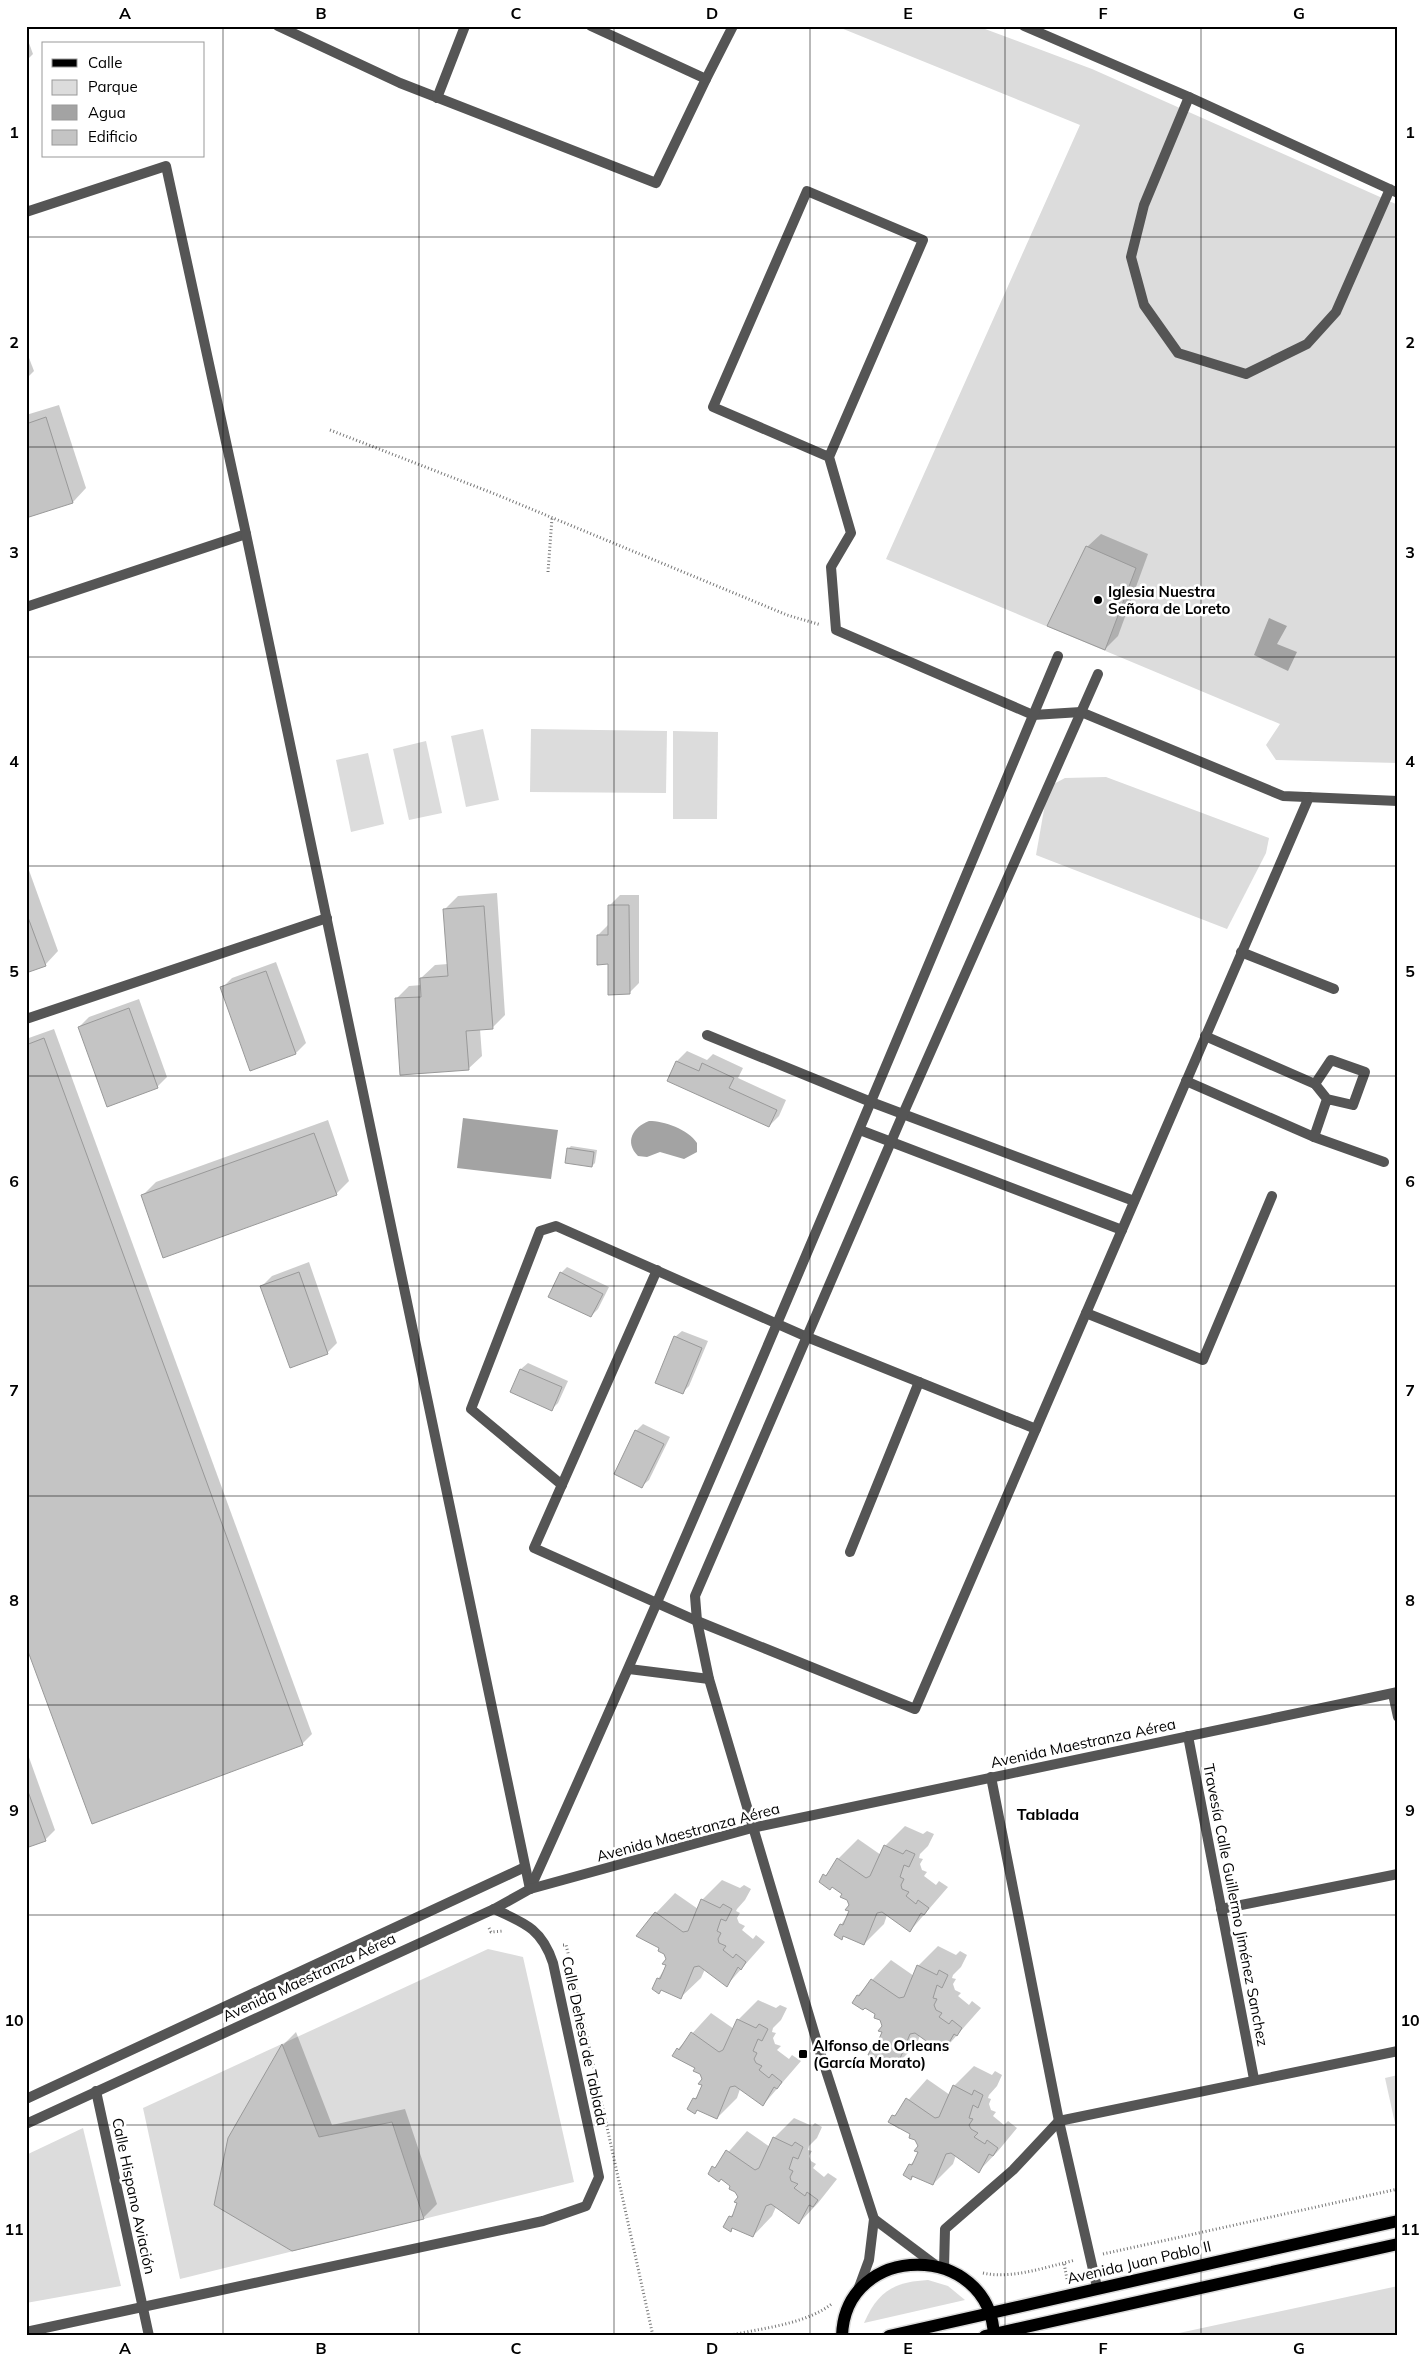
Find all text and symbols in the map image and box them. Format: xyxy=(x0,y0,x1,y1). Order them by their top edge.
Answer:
text: A xyxy=(119,3,131,23)
text: B xyxy=(315,3,327,23)
text: C xyxy=(511,3,522,23)
text: D xyxy=(706,3,718,23)
text: E xyxy=(903,3,913,23)
text: F xyxy=(1098,3,1108,23)
text: G xyxy=(1293,3,1305,23)
legend xyxy=(42,42,205,158)
text: Calle xyxy=(88,53,122,72)
text: Parque xyxy=(88,77,138,96)
text: Agua xyxy=(88,103,126,122)
text: 1 xyxy=(9,122,19,142)
text: 1 xyxy=(1405,122,1415,142)
text: Edificio xyxy=(88,127,138,146)
text: 2 xyxy=(9,332,19,352)
text: 2 xyxy=(1405,332,1415,352)
text: 3 xyxy=(9,542,19,562)
text: 3 xyxy=(1405,542,1415,562)
place label: Iglesia Nuestra Señora de Loreto xyxy=(1108,582,1230,618)
marker: Iglesia Nuestra Señora de Loreto xyxy=(1092,594,1104,606)
text: 4 xyxy=(9,751,19,771)
text: 4 xyxy=(1405,751,1415,771)
text: 5 xyxy=(9,961,19,981)
text: 5 xyxy=(1405,961,1415,981)
text: 6 xyxy=(9,1171,19,1191)
text: 6 xyxy=(1405,1171,1415,1191)
text: 7 xyxy=(9,1380,19,1400)
text: 7 xyxy=(1405,1380,1415,1400)
text: 8 xyxy=(9,1590,19,1610)
text: 8 xyxy=(1405,1590,1415,1610)
street label: Avenida Maestranza Aérea xyxy=(989,1714,1177,1772)
street label: Travesía Calle Guillermo Jiménez Sanchez xyxy=(1199,1762,1273,2048)
street label: Avenida Maestranza Aérea xyxy=(594,1798,782,1866)
text: 9 xyxy=(9,1800,19,1820)
text: 9 xyxy=(1405,1800,1415,1820)
district label: Tablada xyxy=(1017,1804,1079,1824)
street label: Avenida Maestranza Aérea xyxy=(219,1928,399,2026)
street label: Calle Dehesa de Tablada xyxy=(558,1955,612,2127)
text: 10 xyxy=(4,2010,24,2030)
text: 10 xyxy=(1400,2010,1420,2030)
place label: Alfonso de Orleans (García Morato) xyxy=(813,2036,949,2072)
marker: Alfonso de Orleans (García Morato) xyxy=(797,2048,809,2060)
street label: Calle Hispano Aviación xyxy=(108,2116,160,2276)
text: 11 xyxy=(4,2219,24,2239)
text: 11 xyxy=(1400,2219,1420,2239)
street label: Avenida Juan Pablo II xyxy=(1065,2236,1213,2288)
text: A xyxy=(119,2338,131,2358)
text: B xyxy=(315,2338,327,2358)
text: C xyxy=(511,2338,522,2358)
text: D xyxy=(706,2338,718,2358)
text: E xyxy=(903,2338,913,2358)
text: F xyxy=(1098,2338,1108,2358)
text: G xyxy=(1293,2338,1305,2358)

